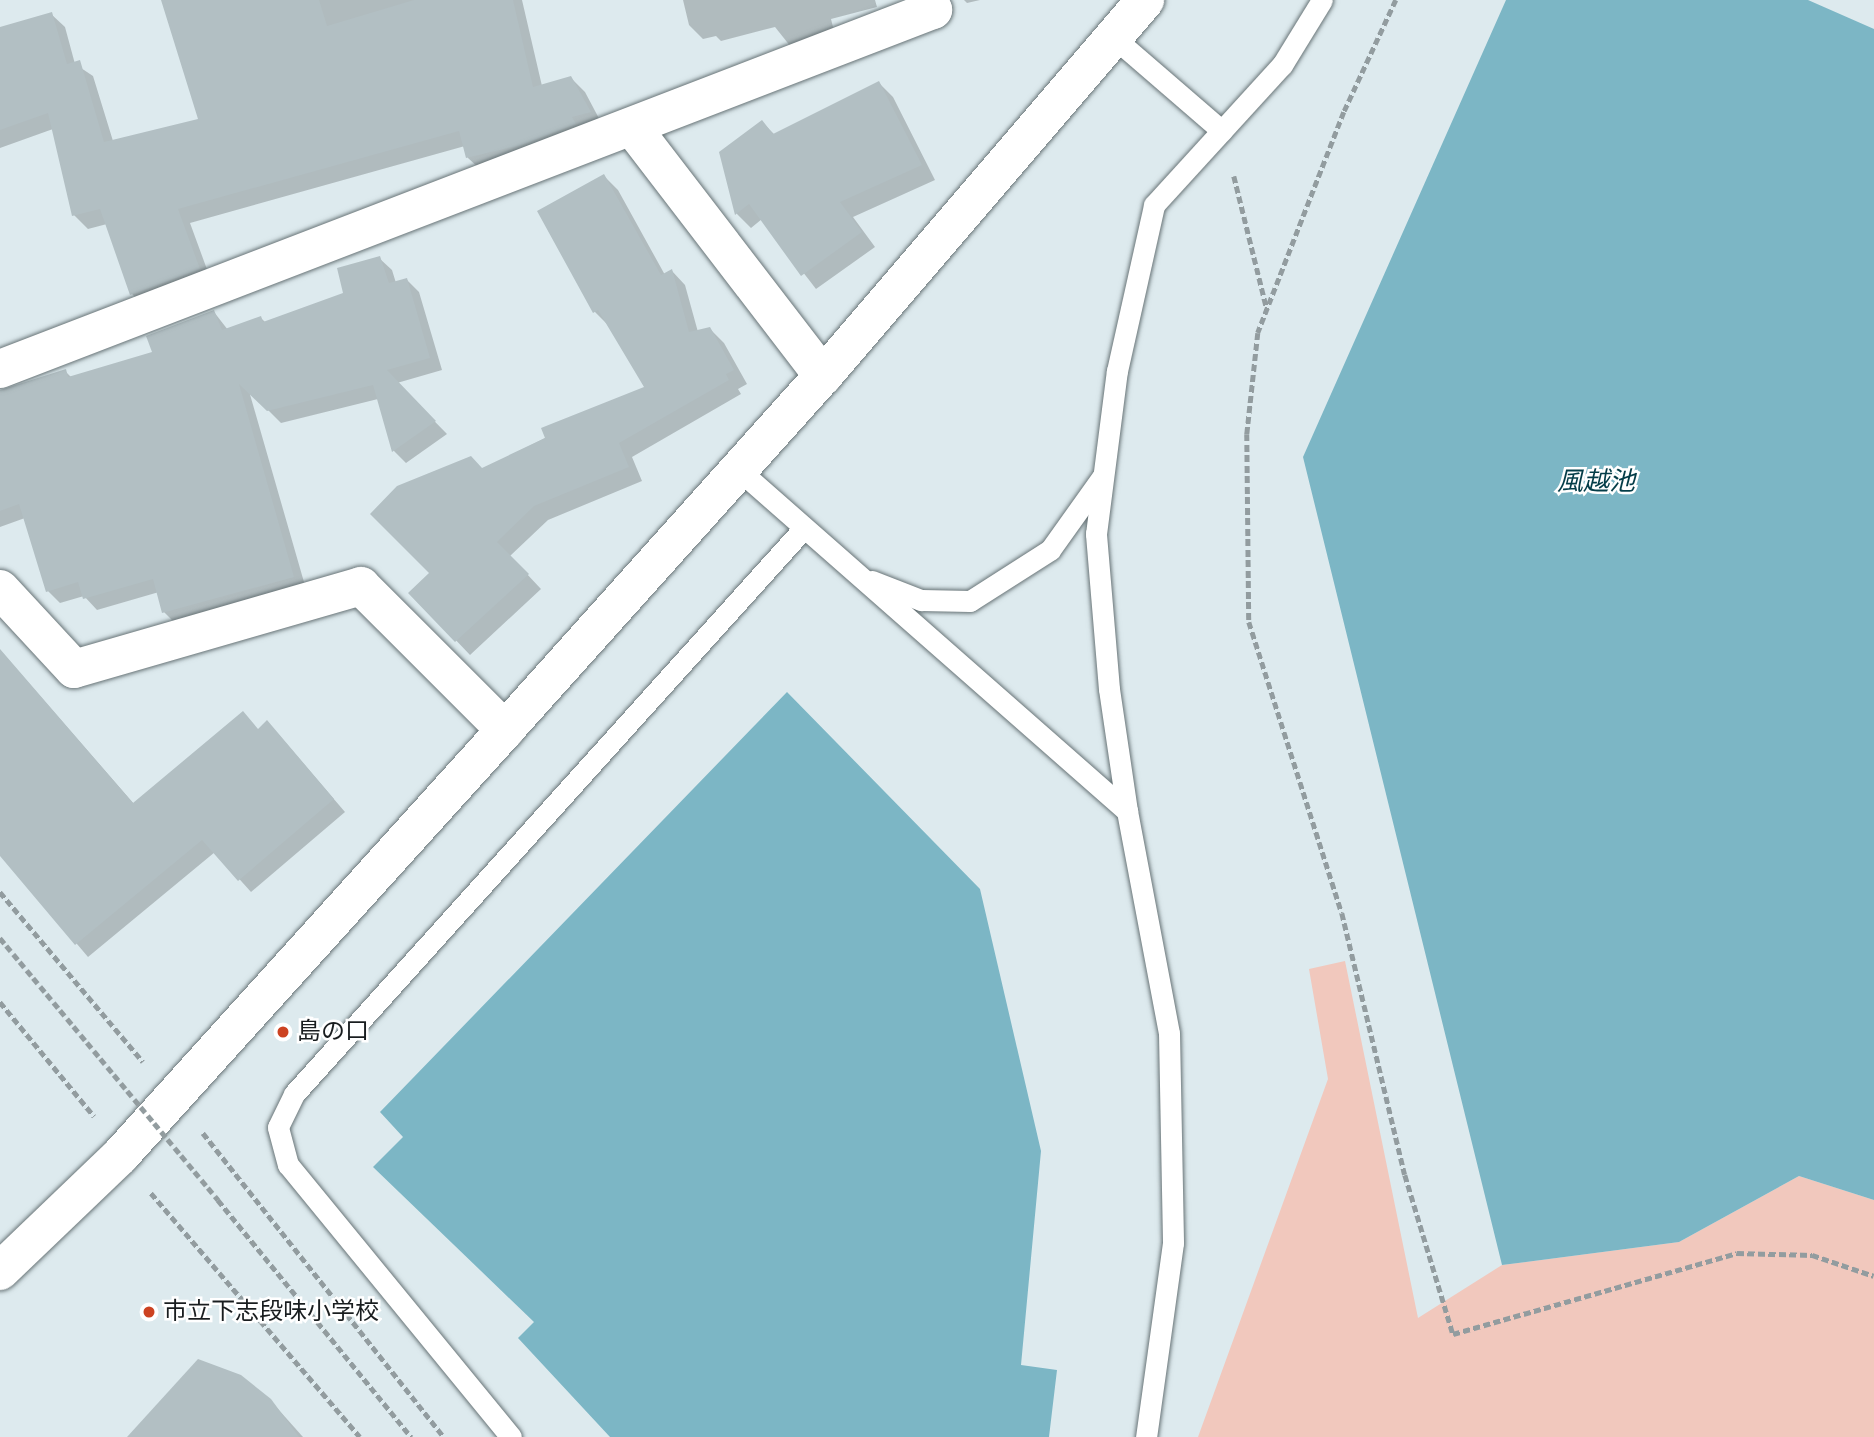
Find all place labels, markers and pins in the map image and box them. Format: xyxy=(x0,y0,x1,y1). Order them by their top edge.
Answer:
place label: 島の口 xyxy=(297,1018,369,1046)
marker: 島の口 xyxy=(275,1024,291,1040)
place label: 市立下志段味小学校 xyxy=(163,1298,379,1326)
marker: 市立下志段味小学校 xyxy=(141,1304,157,1320)

